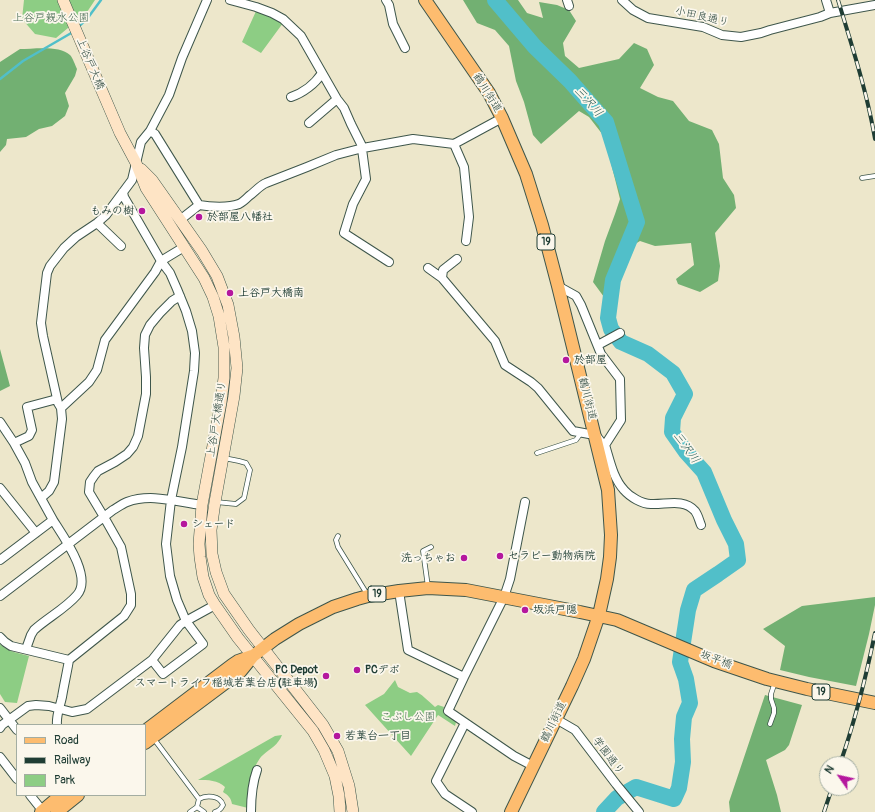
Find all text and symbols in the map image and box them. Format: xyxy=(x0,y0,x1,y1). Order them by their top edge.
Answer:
street label: 小田良通り xyxy=(674,4,730,30)
park label: 上谷戸親水公園 xyxy=(13,11,89,25)
street label: 上谷戸大橋 xyxy=(73,36,107,92)
street label: 鶴川街道 xyxy=(470,71,504,115)
water label: 三沢川 xyxy=(571,84,605,120)
place label: もみの樹 xyxy=(90,204,134,218)
marker: もみの樹 xyxy=(137,206,147,216)
place label: 於部屋八幡社 xyxy=(207,210,273,224)
marker: 於部屋八幡社 xyxy=(194,212,204,222)
road number: 19 xyxy=(537,234,555,250)
place label: 上谷戸大橋南 xyxy=(238,286,304,300)
marker: 上谷戸大橋南 xyxy=(225,288,235,298)
place label: 於部屋 xyxy=(574,353,607,367)
marker: 於部屋 xyxy=(561,355,571,365)
street label: 鶴川街道 xyxy=(575,376,599,422)
street label: 上谷戸大橋通り xyxy=(204,380,230,458)
water label: 三沢川 xyxy=(670,429,702,467)
place label: シェード xyxy=(192,517,235,531)
marker: シェード xyxy=(179,519,189,529)
place label: セラピー動物病院 xyxy=(508,549,596,563)
place label: 洗っちゃお xyxy=(401,551,456,565)
marker: セラピー動物病院 xyxy=(495,551,505,561)
marker: 洗っちゃお xyxy=(459,553,469,563)
road number: 19 xyxy=(368,586,386,602)
place label: 坂浜戸隠 xyxy=(533,603,577,617)
marker: 坂浜戸隠 xyxy=(520,605,530,615)
street label: 坂平橋 xyxy=(698,648,734,672)
place label: PC Depot スマートライフ稲城若葉台店(駐車場) xyxy=(135,663,318,689)
place label: PCデポ xyxy=(365,663,400,677)
marker: PCデポ xyxy=(352,665,362,675)
marker: PC Depot スマートライフ稲城若葉台店(駐車場) xyxy=(321,671,331,681)
road number: 19 xyxy=(812,684,830,700)
street label: 鶴川街道 xyxy=(538,699,570,745)
park label: こぶし公園 xyxy=(381,710,435,724)
legend xyxy=(16,724,146,796)
place label: 若葉台一丁目 xyxy=(345,729,411,743)
marker: 若葉台一丁目 xyxy=(332,731,342,741)
text: Road xyxy=(54,733,79,748)
street label: 学園通り xyxy=(589,734,627,778)
text: Railway xyxy=(54,753,90,768)
north arrow xyxy=(819,756,859,796)
text: N xyxy=(822,763,837,776)
text: Park xyxy=(54,773,75,788)

